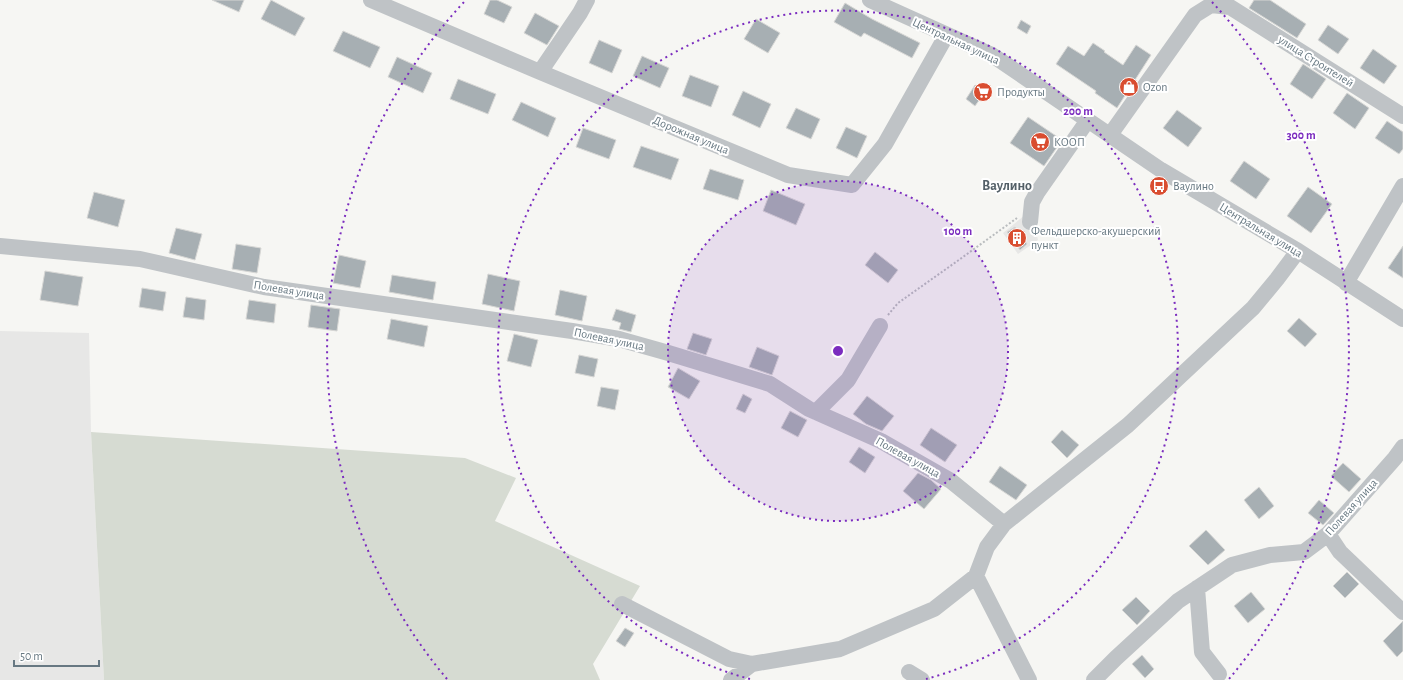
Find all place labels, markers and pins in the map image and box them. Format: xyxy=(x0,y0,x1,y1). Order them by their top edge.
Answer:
shop icon: Ozon xyxy=(1118,76,1140,98)
supermarket icon: Продукты xyxy=(972,81,994,103)
place label: Ozon xyxy=(1143,81,1167,93)
place label: Продукты xyxy=(997,86,1045,99)
supermarket icon: КООП xyxy=(1029,131,1051,153)
place label: КООП xyxy=(1054,136,1085,148)
bus stop icon: Ваулино xyxy=(1148,175,1170,197)
place label: Ваулино xyxy=(1173,180,1214,193)
place label: Фельдшерско-акушерский пункт xyxy=(1031,225,1161,252)
building icon: Фельдшерско-акушерский пункт xyxy=(1006,227,1028,249)
centre of rings xyxy=(831,344,845,358)

